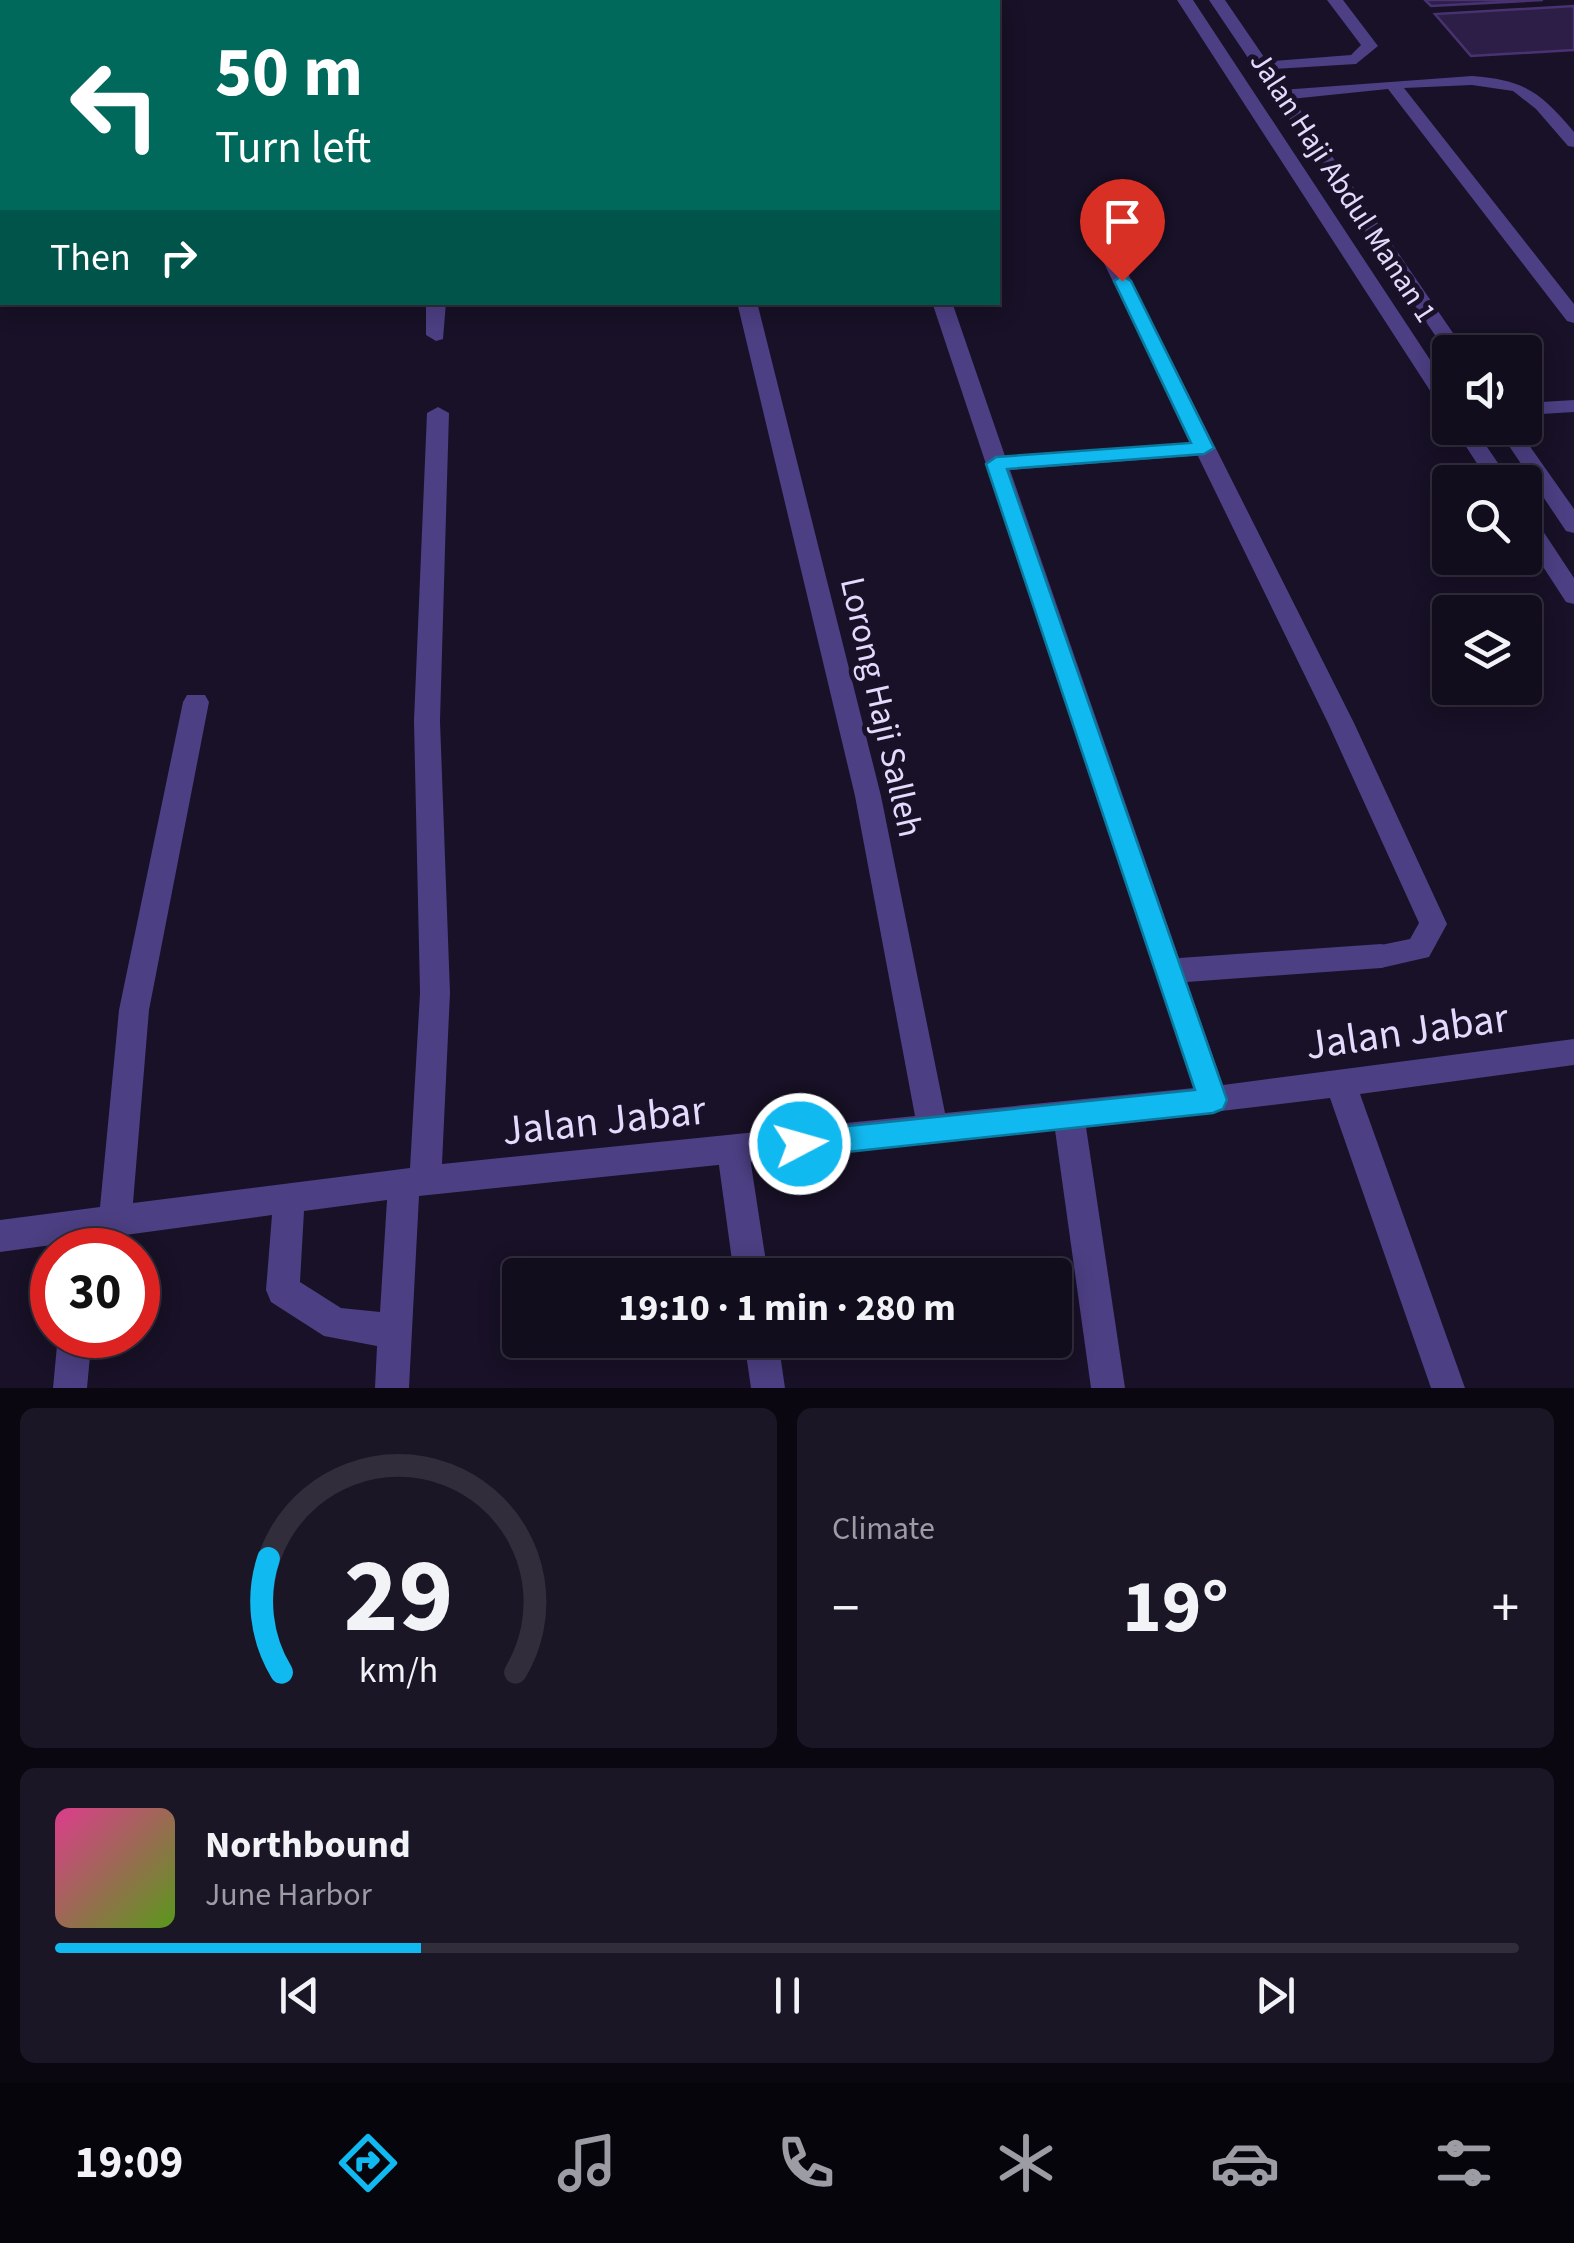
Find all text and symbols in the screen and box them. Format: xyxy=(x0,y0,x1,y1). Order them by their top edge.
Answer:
text: 50 m xyxy=(215,23,363,123)
icon: left xyxy=(50,40,180,170)
street label: Jalan Haji Abdul Manan 1 xyxy=(1239,43,1447,331)
text: Turn left xyxy=(215,116,371,180)
pin xyxy=(1080,179,1165,282)
icon: arrive xyxy=(1095,194,1150,249)
icon: right xyxy=(151,230,206,285)
text: Then xyxy=(50,231,131,285)
map controls xyxy=(1432,335,1542,705)
button: sound xyxy=(1432,335,1542,445)
button: search xyxy=(1432,465,1542,575)
street label: Lorong Haji Salleh xyxy=(827,572,935,842)
button: layers xyxy=(1432,595,1542,705)
street label: Jalan Jabar xyxy=(1302,988,1513,1076)
street label: Jalan Jabar xyxy=(499,1080,709,1162)
position arrow xyxy=(748,1092,852,1196)
speed limit sign: 30 xyxy=(30,1228,160,1358)
text: 19:10 · 1 min · 280 m xyxy=(618,1281,956,1335)
text: Climate xyxy=(832,1506,935,1552)
text: 29 xyxy=(344,1524,453,1672)
text: 19° xyxy=(1122,1554,1229,1661)
text: − xyxy=(832,1570,859,1648)
text: + xyxy=(1492,1570,1519,1648)
text: km/h xyxy=(359,1645,438,1696)
text: Northbound xyxy=(205,1818,411,1872)
text: June Harbor xyxy=(205,1872,372,1918)
icon: previous xyxy=(272,1968,327,2023)
icon: pause xyxy=(760,1968,815,2023)
icon: next xyxy=(1248,1968,1303,2023)
icon: directions xyxy=(333,2128,403,2198)
icon: music xyxy=(552,2128,622,2198)
icon: phone xyxy=(771,2128,841,2198)
icon: climate xyxy=(991,2128,1061,2198)
icon: car xyxy=(1210,2128,1280,2198)
icon: filters xyxy=(1429,2128,1499,2198)
text: 19:09 xyxy=(75,2131,183,2195)

